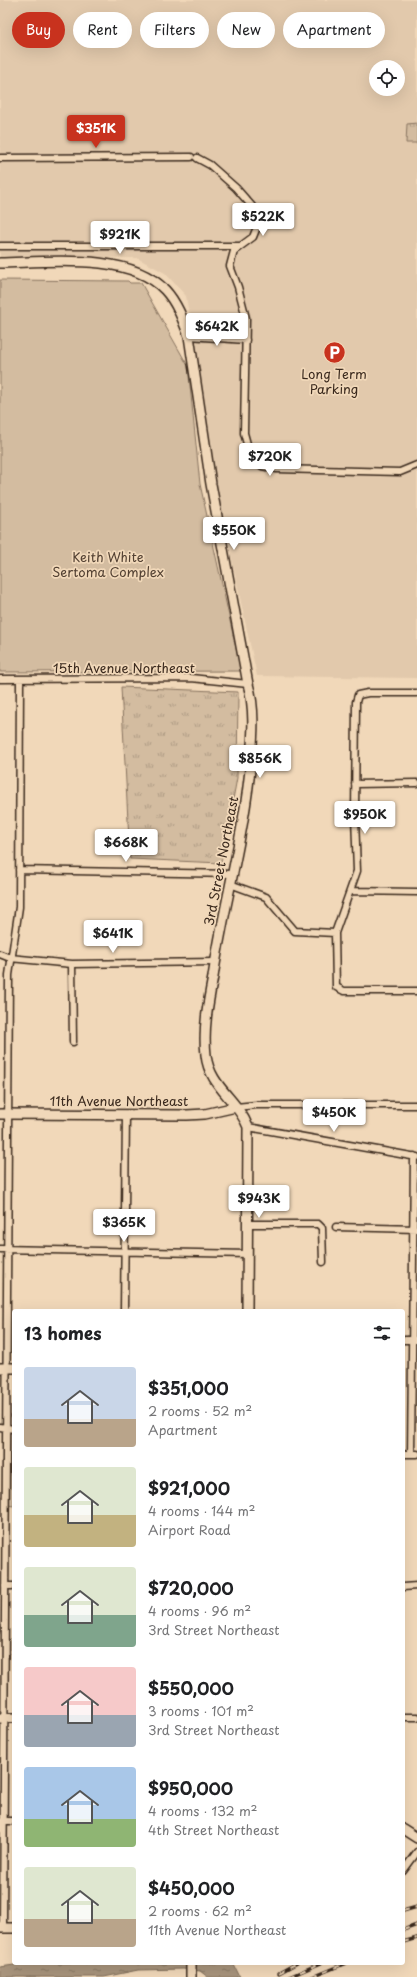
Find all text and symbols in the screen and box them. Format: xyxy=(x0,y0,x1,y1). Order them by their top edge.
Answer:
chip: Buy xyxy=(12,12,65,48)
chip: Rent xyxy=(73,12,132,48)
chip: Filters xyxy=(140,12,209,48)
chip: New xyxy=(217,12,275,48)
chip: Apartment xyxy=(283,12,385,48)
map controls xyxy=(369,60,405,96)
button: locate xyxy=(369,60,405,96)
pin: $351K xyxy=(68,115,124,149)
text: $351K xyxy=(76,118,116,137)
pin: $522K xyxy=(235,203,291,237)
text: $522K xyxy=(241,206,285,225)
pin: $921K xyxy=(92,221,148,255)
text: $921K xyxy=(100,224,140,243)
pin: $642K xyxy=(189,313,245,347)
text: $642K xyxy=(195,316,239,335)
parking icon: Long Term Parking xyxy=(321,339,347,365)
place label: Long Term Parking xyxy=(301,364,367,398)
pin: $720K xyxy=(242,443,298,477)
text: $720K xyxy=(248,446,292,465)
pin: $550K xyxy=(206,517,262,551)
text: $550K xyxy=(212,520,256,539)
park label: Keith White Sertoma Complex xyxy=(52,547,164,581)
street label: 15th Avenue Northeast xyxy=(53,658,195,677)
pin: $856K xyxy=(232,745,288,779)
text: $856K xyxy=(238,748,282,767)
street label: 3rd Street Northeast xyxy=(199,795,242,927)
pin: $950K xyxy=(337,801,393,835)
text: $950K xyxy=(343,804,387,823)
pin: $668K xyxy=(98,829,154,863)
text: $668K xyxy=(104,832,148,851)
pin: $641K xyxy=(85,920,141,954)
text: $641K xyxy=(93,923,133,942)
street label: 11th Avenue Northeast xyxy=(50,1091,188,1110)
pin: $450K xyxy=(306,1099,362,1133)
text: $450K xyxy=(312,1102,356,1121)
pin: $943K xyxy=(231,1185,287,1219)
text: $943K xyxy=(237,1188,281,1207)
pin: $365K xyxy=(96,1209,152,1243)
text: $365K xyxy=(102,1212,146,1231)
text: 13 homes xyxy=(24,1320,101,1346)
icon: filters xyxy=(371,1322,393,1344)
text: $351,000 xyxy=(148,1375,229,1401)
icon: home xyxy=(56,1383,104,1431)
text: 2 rooms · 52 m² xyxy=(148,1401,252,1420)
text: Apartment xyxy=(148,1420,217,1439)
text: $921,000 xyxy=(148,1475,230,1501)
icon: home xyxy=(56,1483,104,1531)
text: 4 rooms · 144 m² xyxy=(148,1501,256,1520)
text: Airport Road xyxy=(148,1520,231,1539)
text: $720,000 xyxy=(148,1575,234,1601)
icon: home xyxy=(56,1583,104,1631)
text: 4 rooms · 96 m² xyxy=(148,1601,251,1620)
text: 3rd Street Northeast xyxy=(148,1620,279,1639)
text: $550,000 xyxy=(148,1675,234,1701)
icon: home xyxy=(56,1683,104,1731)
text: 3 rooms · 101 m² xyxy=(148,1701,254,1720)
text: 3rd Street Northeast xyxy=(148,1720,279,1739)
text: $950,000 xyxy=(148,1775,233,1801)
icon: home xyxy=(56,1783,104,1831)
text: 4 rooms · 132 m² xyxy=(148,1801,258,1820)
text: 4th Street Northeast xyxy=(148,1820,279,1839)
text: $450,000 xyxy=(148,1875,235,1901)
icon: home xyxy=(56,1883,104,1931)
text: 2 rooms · 62 m² xyxy=(148,1901,252,1920)
text: 11th Avenue Northeast xyxy=(148,1920,286,1939)

